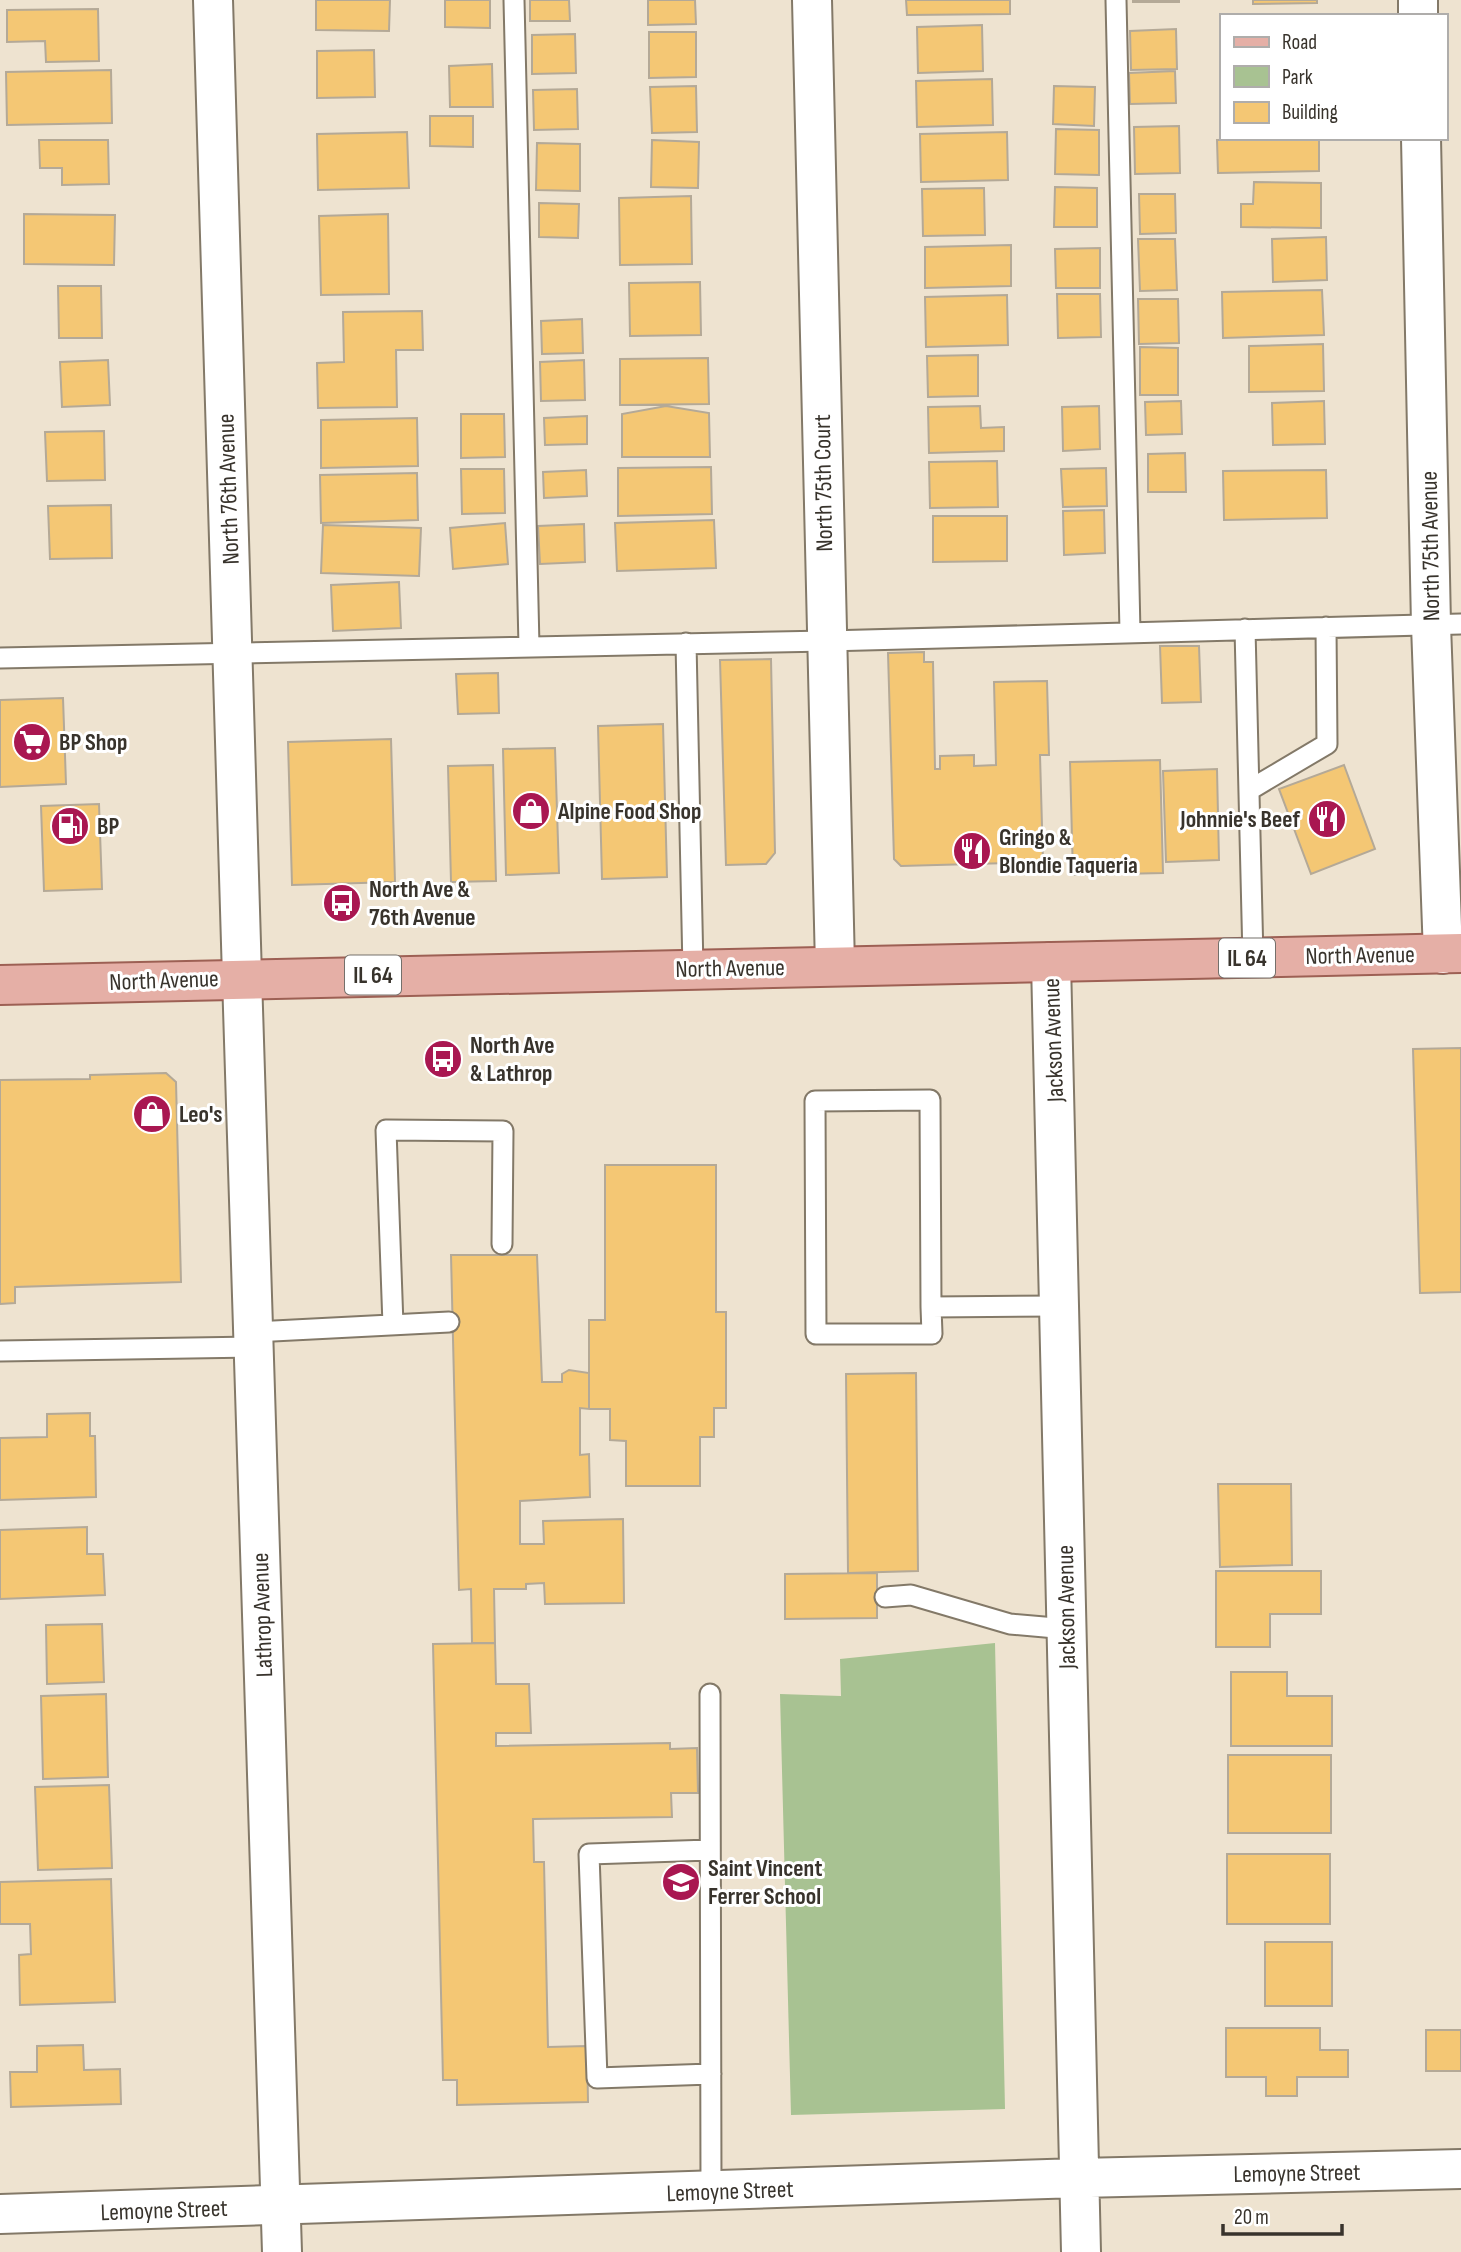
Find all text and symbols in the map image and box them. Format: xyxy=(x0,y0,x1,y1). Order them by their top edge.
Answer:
legend xyxy=(1220,14,1447,140)
text: Road xyxy=(1282,30,1317,55)
text: Park xyxy=(1282,65,1313,90)
text: Building xyxy=(1282,100,1338,125)
street label: North 76th Avenue xyxy=(211,413,246,565)
street label: North 75th Court xyxy=(808,414,839,552)
street label: North 75th Avenue xyxy=(1415,471,1446,621)
supermarket icon: BP Shop xyxy=(11,721,53,763)
place label: BP Shop xyxy=(59,728,127,757)
shop icon: Alpine Food Shop xyxy=(510,790,552,832)
place label: Alpine Food Shop xyxy=(557,797,701,826)
restaurant icon: Johnnie's Beef xyxy=(1306,798,1348,840)
fuel station icon: BP xyxy=(49,805,91,847)
place label: Johnnie's Beef xyxy=(1179,805,1300,834)
place label: BP xyxy=(97,812,119,841)
place label: Gringo & Blondie Taqueria xyxy=(999,823,1138,880)
restaurant icon: Gringo & Blondie Taqueria xyxy=(951,830,993,872)
place label: North Ave & 76th Avenue xyxy=(369,875,476,932)
bus stop icon: North Ave & 76th Avenue xyxy=(321,882,363,924)
road number: IL 64 xyxy=(1219,939,1275,978)
street label: North Avenue xyxy=(1305,940,1415,971)
street label: North Avenue xyxy=(675,953,785,984)
road number: IL 64 xyxy=(345,956,401,994)
street label: North Avenue xyxy=(109,964,219,997)
street label: Jackson Avenue xyxy=(1037,978,1070,1103)
place label: North Ave & Lathrop xyxy=(470,1031,554,1088)
bus stop icon: North Ave & Lathrop xyxy=(422,1038,464,1080)
shop icon: Leo's xyxy=(131,1093,173,1135)
place label: Leo's xyxy=(179,1100,223,1129)
street label: Jackson Avenue xyxy=(1051,1545,1082,1670)
street label: Lathrop Avenue xyxy=(246,1552,279,1678)
place label: Saint Vincent Ferrer School xyxy=(708,1854,822,1911)
school or university icon: Saint Vincent Ferrer School xyxy=(660,1861,702,1903)
street label: Lemoyne Street xyxy=(1233,2158,1361,2189)
street label: Lemoyne Street xyxy=(666,2175,794,2208)
scale bar xyxy=(1223,2192,1342,2236)
street label: Lemoyne Street xyxy=(100,2194,228,2227)
text: 20 m xyxy=(1234,2205,1269,2230)

